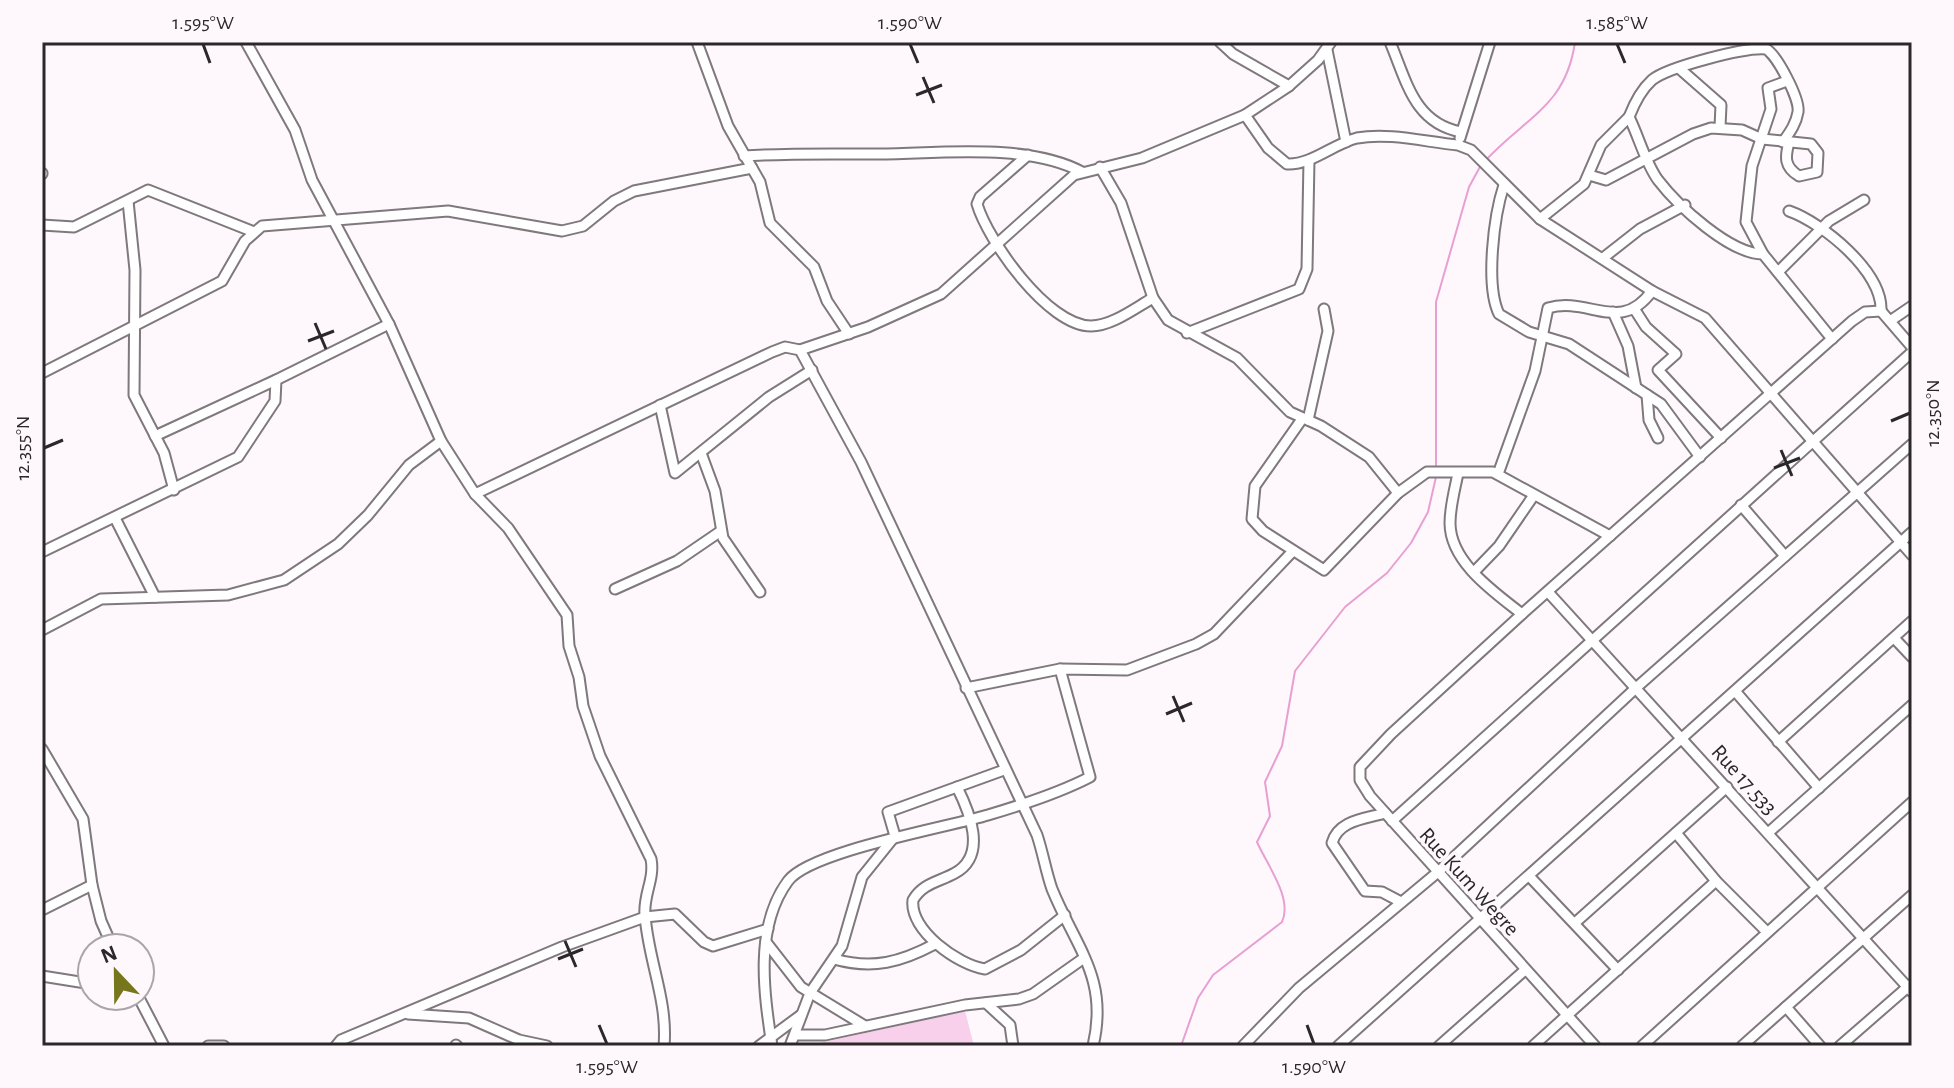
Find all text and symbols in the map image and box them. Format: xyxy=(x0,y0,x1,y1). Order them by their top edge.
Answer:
text: 1.595°W xyxy=(172,13,234,33)
text: 1.590°W xyxy=(878,13,942,33)
text: 1.585°W xyxy=(1586,13,1648,33)
text: 12.350°N xyxy=(1923,379,1943,447)
text: 12.355°N xyxy=(13,415,33,481)
street label: Rue 17.533 xyxy=(1707,740,1781,819)
street label: Rue Kum Wegre xyxy=(1415,823,1523,940)
north arrow xyxy=(76,932,156,1012)
text: N xyxy=(98,941,120,967)
text: 1.595°W xyxy=(576,1057,638,1077)
text: 1.590°W xyxy=(1282,1057,1346,1077)

